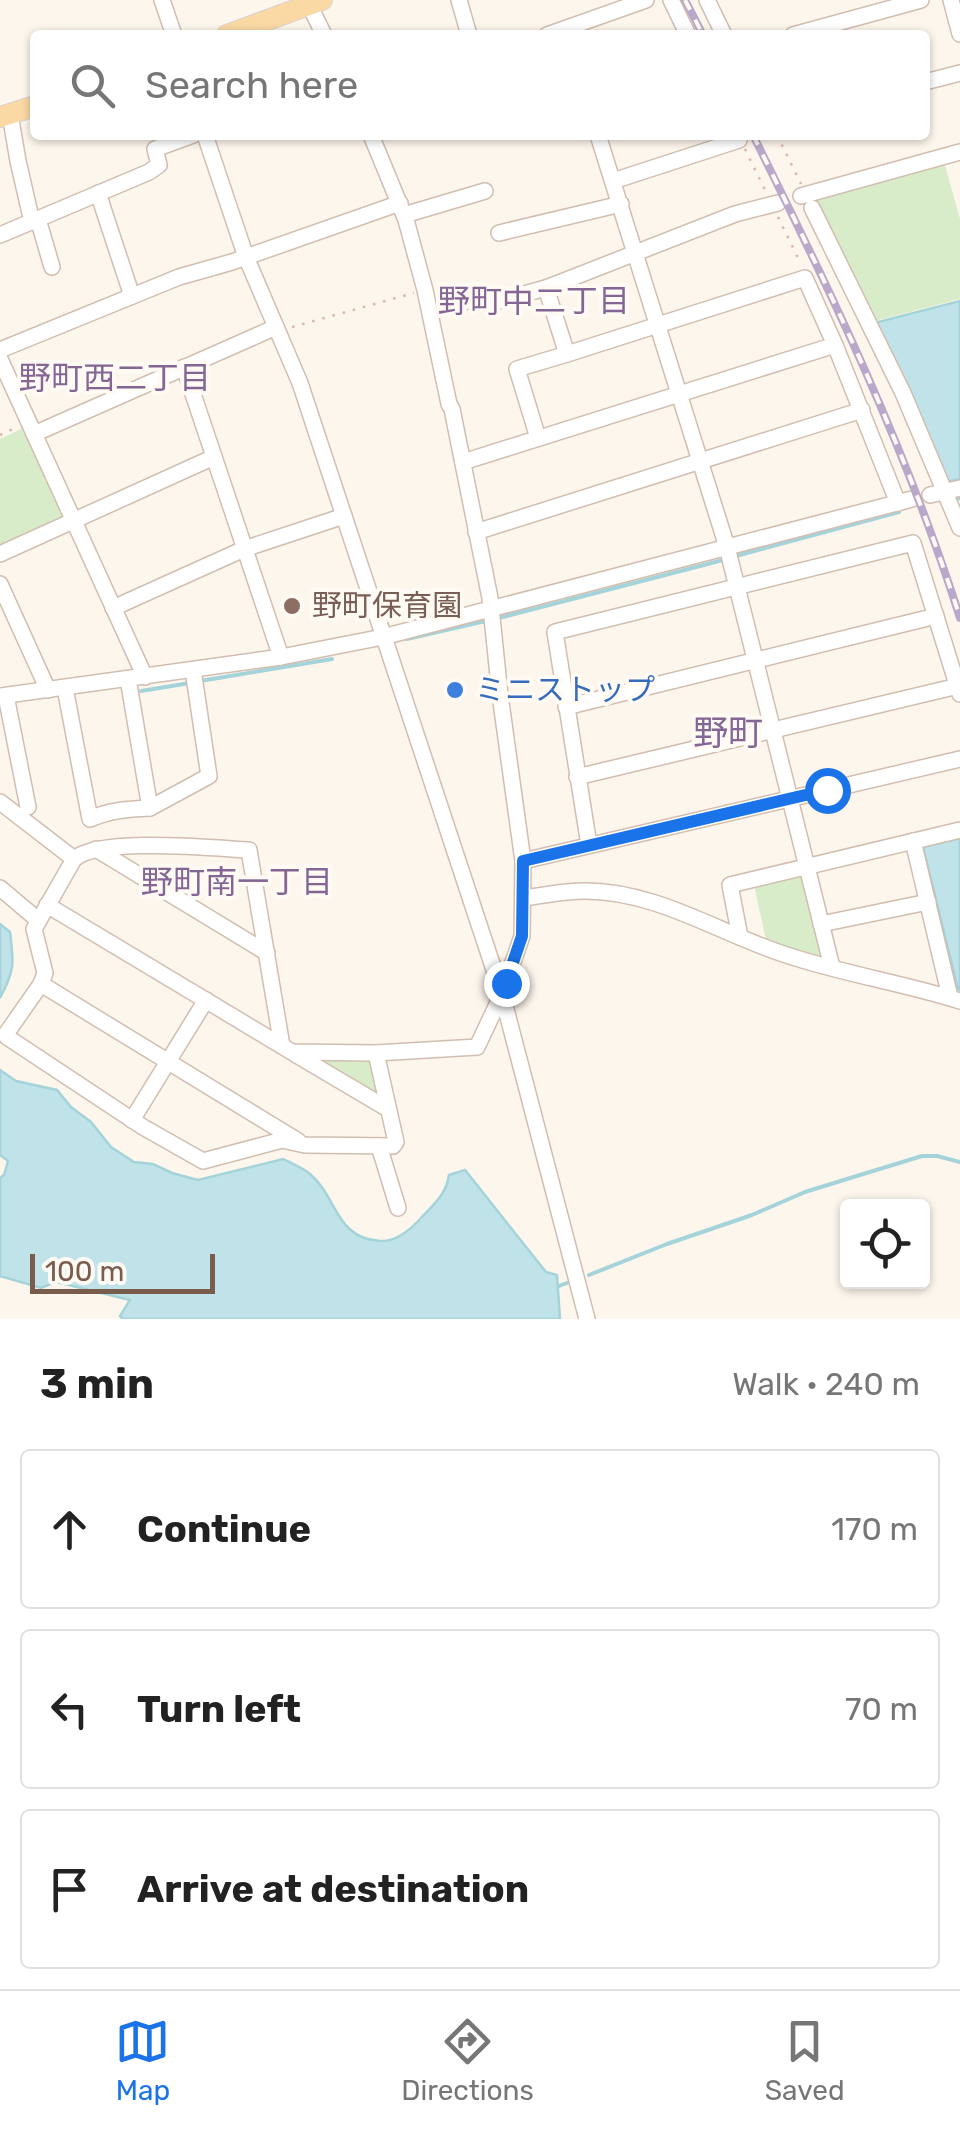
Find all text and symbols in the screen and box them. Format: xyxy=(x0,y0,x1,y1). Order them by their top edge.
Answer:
search box xyxy=(30,30,930,140)
icon: search xyxy=(65,58,120,113)
text: Search here xyxy=(145,62,358,108)
district label: 野町中二丁目 xyxy=(438,282,630,320)
district label: 野町西二丁目 xyxy=(19,359,211,397)
place label: 野町保育園 xyxy=(312,588,462,624)
marker: 野町保育園 xyxy=(281,595,303,617)
place label: ミニストップ xyxy=(475,672,655,708)
marker: ミニストップ xyxy=(444,679,466,701)
district label: 野町 xyxy=(693,712,763,754)
route start xyxy=(805,768,851,814)
district label: 野町南一丁目 xyxy=(141,863,333,901)
route end xyxy=(484,961,530,1007)
map controls xyxy=(840,1199,930,1289)
button: locate xyxy=(840,1199,930,1289)
scale bar xyxy=(30,1249,215,1294)
text: 100 m xyxy=(45,1255,124,1288)
text: 3 min xyxy=(40,1359,154,1409)
text: Walk · 240 m xyxy=(732,1365,920,1403)
icon: ahead xyxy=(42,1502,97,1557)
text: Continue xyxy=(137,1506,311,1552)
text: 170 m xyxy=(831,1510,918,1548)
icon: left xyxy=(42,1682,97,1737)
text: Turn left xyxy=(137,1686,301,1732)
text: 70 m xyxy=(845,1690,918,1728)
icon: arrive xyxy=(42,1862,97,1917)
text: Arrive at destination xyxy=(137,1866,529,1912)
tab: Map xyxy=(115,2014,170,2107)
tab: Directions xyxy=(401,2014,534,2107)
tab: Saved xyxy=(765,2014,845,2107)

